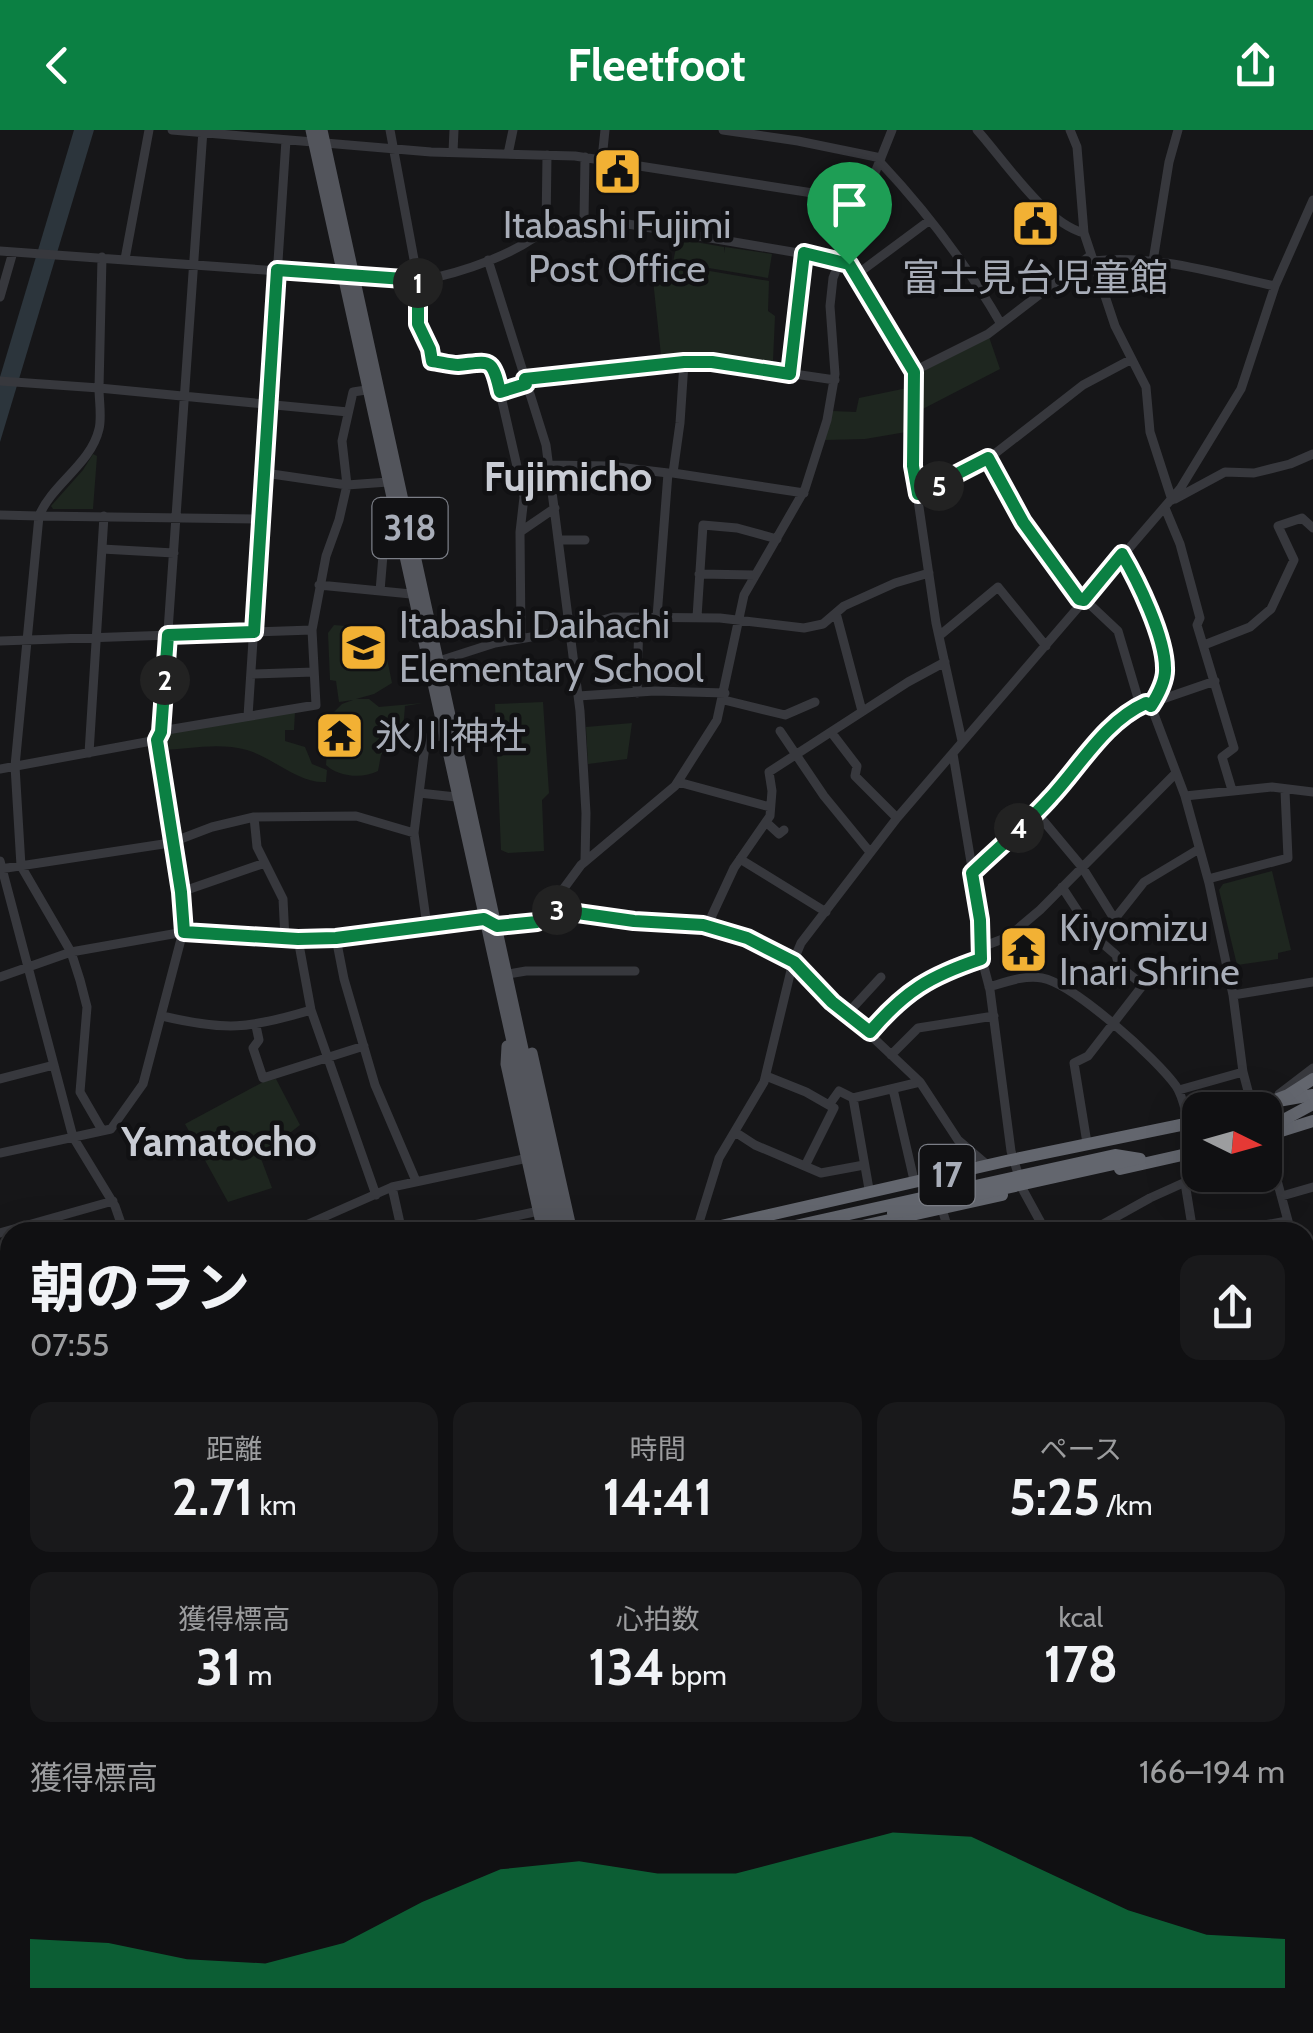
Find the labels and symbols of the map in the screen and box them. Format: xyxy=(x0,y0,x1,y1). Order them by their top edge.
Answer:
public building icon: Itabashi Fujimi Post Office xyxy=(591,145,643,197)
pin xyxy=(807,162,892,265)
public building icon: 富士見台児童館 xyxy=(1009,198,1061,250)
place label: Itabashi Fujimi Post Office xyxy=(503,201,731,292)
place label: 富士見台児童館 xyxy=(902,254,1168,301)
pin: 1 xyxy=(393,258,443,308)
district label: Fujimicho xyxy=(484,452,652,501)
pin: 5 xyxy=(914,461,964,511)
road number: 318 xyxy=(372,498,448,558)
place label: Itabashi Daihachi Elementary School xyxy=(399,601,704,692)
school or university icon: Itabashi Daihachi Elementary School xyxy=(338,621,390,673)
pin: 2 xyxy=(140,655,190,705)
temple icon: 氷川神社 xyxy=(314,710,366,762)
place label: 氷川神社 xyxy=(375,712,527,759)
pin: 4 xyxy=(994,803,1044,853)
pin: 3 xyxy=(532,885,582,935)
place label: Kiyomizu Inari Shrine xyxy=(1059,904,1240,995)
temple icon: Kiyomizu Inari Shrine xyxy=(998,924,1050,976)
north arrow xyxy=(1182,1092,1282,1192)
district label: Yamatocho xyxy=(120,1117,317,1166)
road number: 17 xyxy=(920,1145,974,1205)

